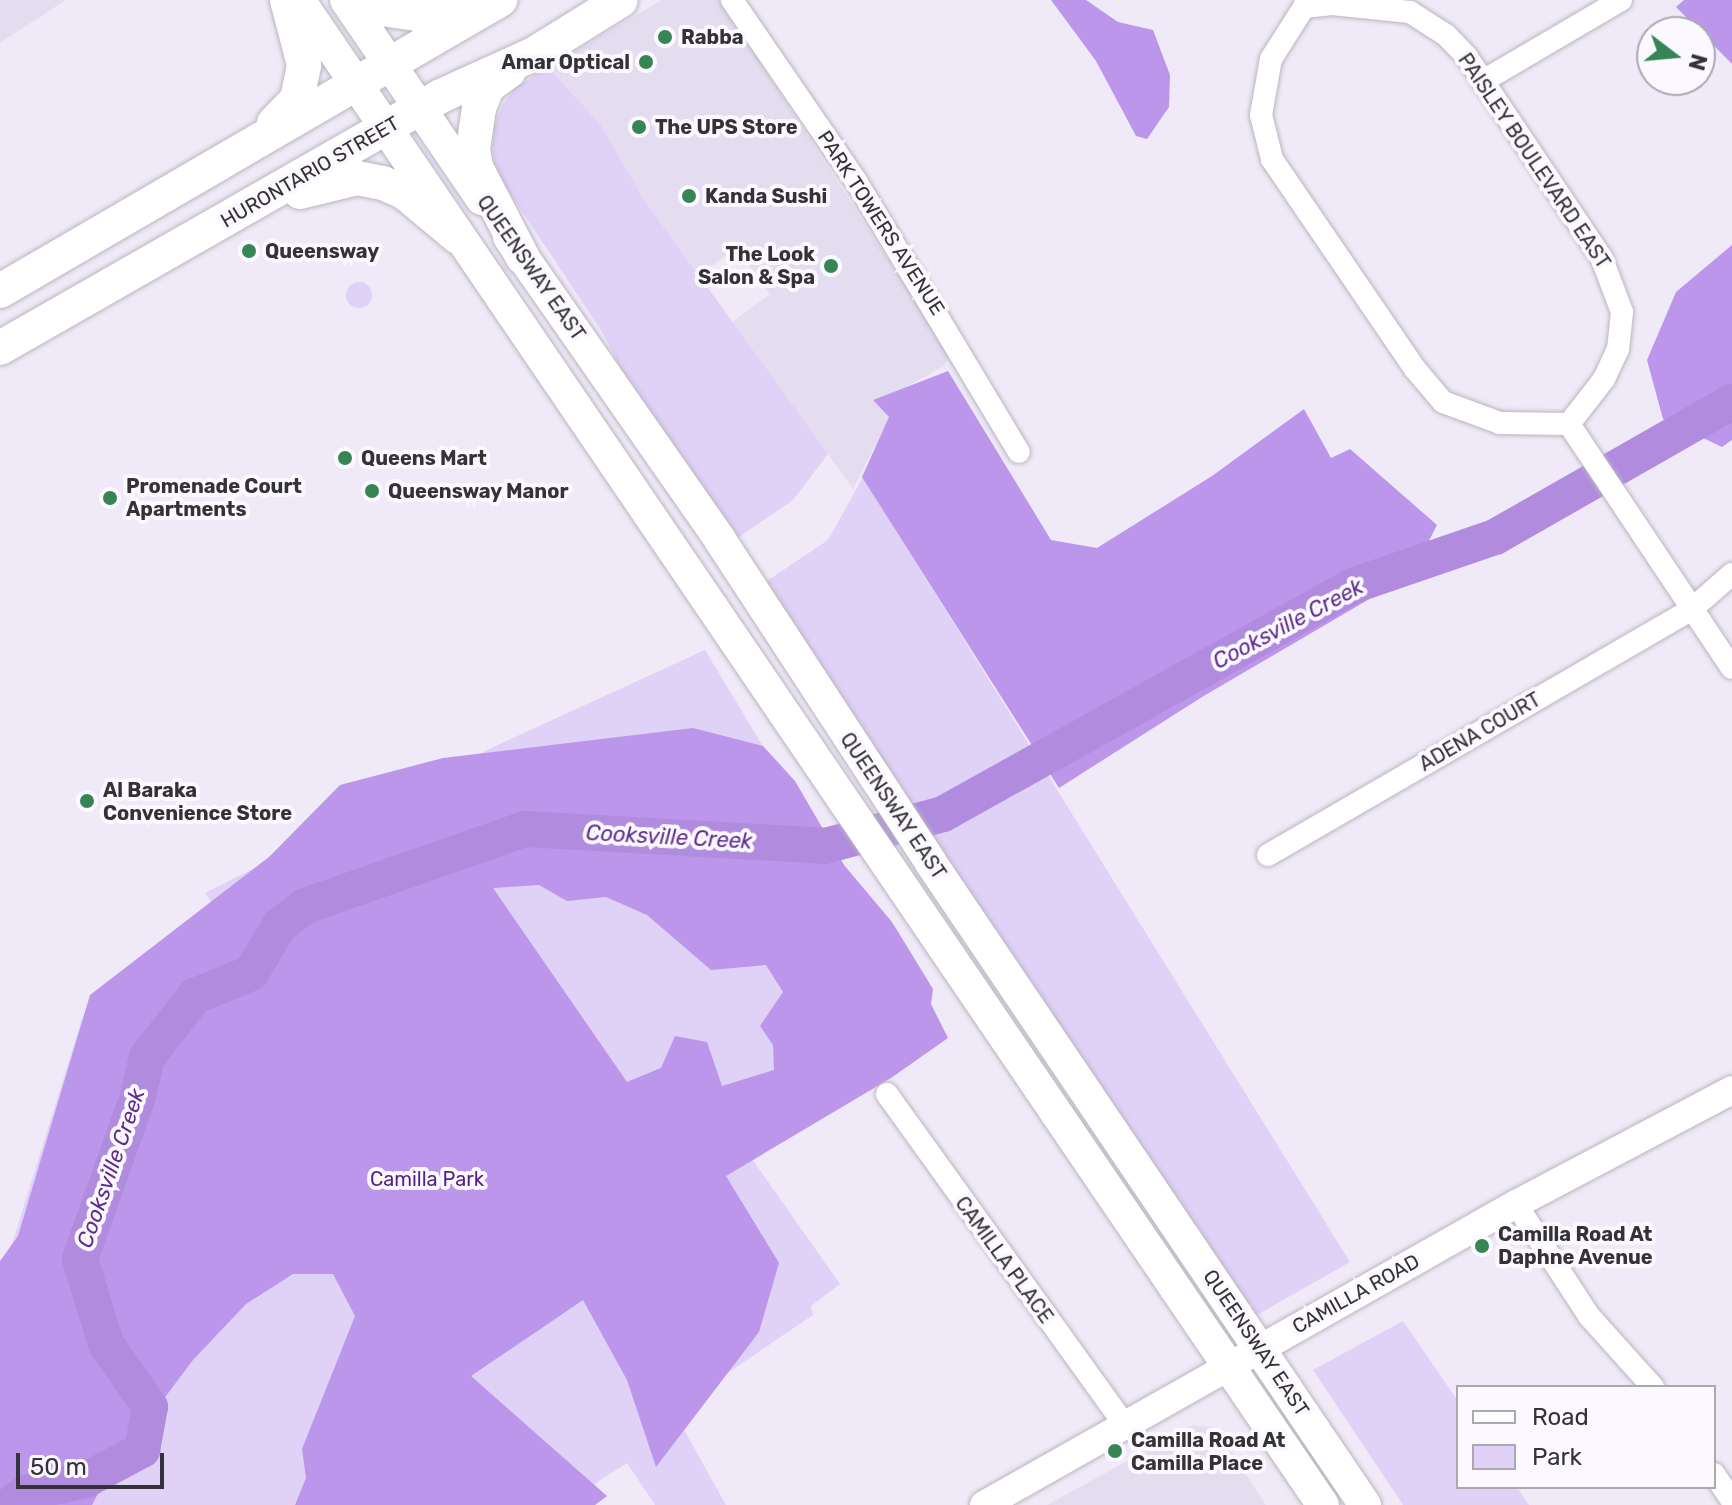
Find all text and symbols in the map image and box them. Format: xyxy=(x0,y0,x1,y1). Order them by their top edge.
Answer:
north arrow xyxy=(1636,16,1716,96)
place label: Rabba xyxy=(681,25,744,49)
marker: Rabba xyxy=(656,28,674,46)
street label: PAISLEY BOULEVARD EAST xyxy=(1453,49,1615,273)
place label: Amar Optical xyxy=(501,50,630,74)
text: N xyxy=(1682,51,1713,74)
marker: Amar Optical xyxy=(637,53,655,71)
street label: HURONTARIO STREET xyxy=(216,111,404,233)
place label: The UPS Store xyxy=(655,115,798,139)
marker: The UPS Store xyxy=(630,118,648,136)
street label: PARK TOWERS AVENUE xyxy=(812,126,950,320)
place label: Kanda Sushi xyxy=(705,184,827,208)
marker: Kanda Sushi xyxy=(680,187,698,205)
street label: QUEENSWAY EAST xyxy=(472,191,590,345)
place label: Queensway xyxy=(265,239,379,263)
marker: Queensway xyxy=(240,242,258,260)
place label: The Look Salon & Spa xyxy=(698,242,815,289)
marker: The Look Salon & Spa xyxy=(822,257,840,275)
place label: Queens Mart xyxy=(361,446,487,470)
marker: Queens Mart xyxy=(336,449,354,467)
place label: Promenade Court Apartments xyxy=(126,474,302,521)
place label: Queensway Manor xyxy=(388,479,569,503)
marker: Queensway Manor xyxy=(363,482,381,500)
marker: Promenade Court Apartments xyxy=(101,489,119,507)
water label: Cooksville Creek xyxy=(1208,573,1368,675)
street label: ADENA COURT xyxy=(1415,687,1545,777)
street label: QUEENSWAY EAST xyxy=(835,728,951,884)
place label: Al Baraka Convenience Store xyxy=(103,778,292,825)
marker: Al Baraka Convenience Store xyxy=(78,792,96,810)
water label: Cooksville Creek xyxy=(585,819,753,855)
water label: Cooksville Creek xyxy=(71,1085,151,1251)
park label: Camilla Park xyxy=(370,1167,484,1191)
street label: CAMILLA PLACE xyxy=(950,1192,1058,1328)
place label: Camilla Road At Daphne Avenue xyxy=(1498,1222,1653,1269)
marker: Camilla Road At Daphne Avenue xyxy=(1473,1237,1491,1255)
street label: CAMILLA ROAD xyxy=(1288,1249,1424,1339)
street label: QUEENSWAY EAST xyxy=(1198,1265,1314,1421)
legend xyxy=(1456,1385,1716,1489)
text: Road xyxy=(1532,1403,1589,1431)
place label: Camilla Road At Camilla Place xyxy=(1131,1428,1286,1475)
scale bar xyxy=(20,1437,168,1487)
marker: Camilla Road At Camilla Place xyxy=(1106,1442,1124,1460)
text: Park xyxy=(1532,1443,1582,1471)
text: 50 m xyxy=(30,1453,87,1481)

